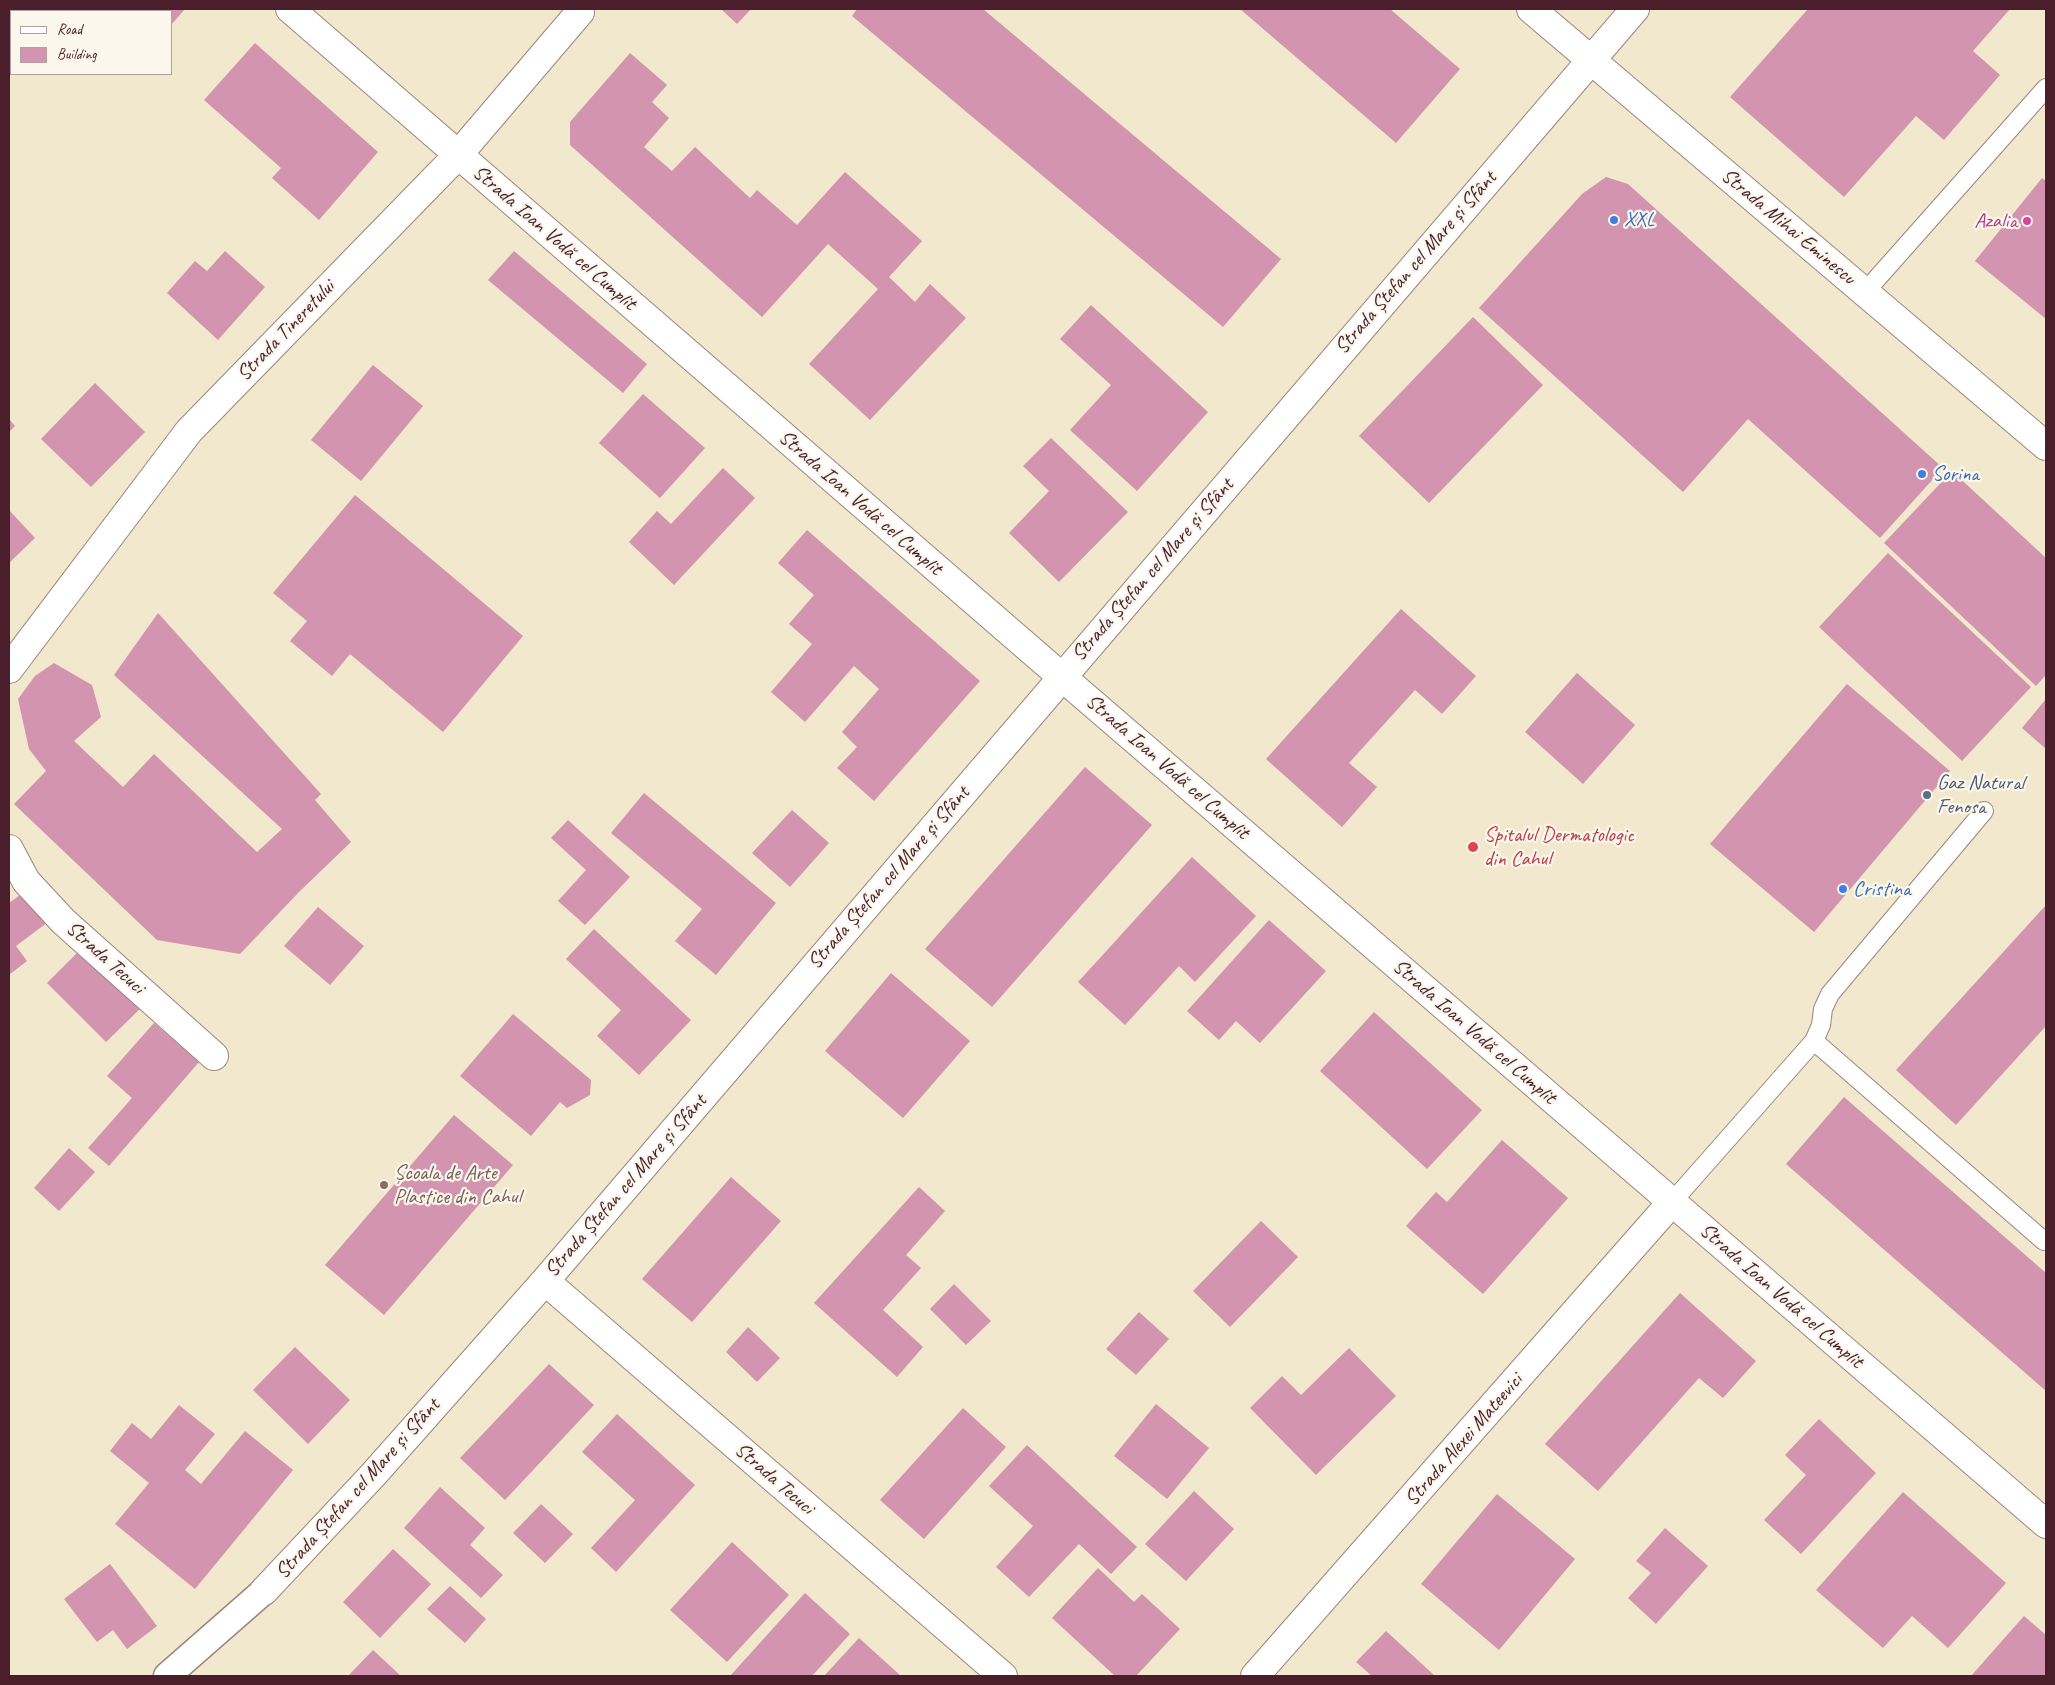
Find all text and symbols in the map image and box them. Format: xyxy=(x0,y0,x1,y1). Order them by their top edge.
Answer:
legend xyxy=(10,10,172,75)
text: Road xyxy=(57,20,82,39)
text: Building xyxy=(57,45,96,64)
street label: Strada Ioan Vodă cel Cumplit xyxy=(467,160,641,316)
street label: Strada Mihai Eminescu xyxy=(1716,163,1860,291)
street label: Strada Ștefan cel Mare și Sfânt xyxy=(1330,166,1502,360)
place label: XXL xyxy=(1624,207,1655,233)
place label: Azalia xyxy=(1974,208,2017,234)
marker: XXL xyxy=(1608,214,1620,226)
marker: Azalia xyxy=(2021,215,2033,227)
street label: Strada Tineretului xyxy=(232,275,340,387)
street label: Strada Ioan Vodă cel Cumplit xyxy=(773,425,947,581)
place label: Sorina xyxy=(1932,461,1979,487)
marker: Sorina xyxy=(1916,468,1928,480)
street label: Strada Ștefan cel Mare și Sfânt xyxy=(1067,473,1239,667)
street label: Strada Ioan Vodă cel Cumplit xyxy=(1080,689,1254,845)
place label: Gaz Natural Fenosa xyxy=(1937,770,2024,820)
street label: Strada Ștefan cel Mare și Sfânt xyxy=(803,781,975,975)
marker: Gaz Natural Fenosa xyxy=(1921,789,1933,801)
place label: Spitalul Dermatologic din Cahul xyxy=(1484,822,1634,872)
marker: Spitalul Dermatologic din Cahul xyxy=(1466,840,1480,854)
place label: Cristina xyxy=(1853,876,1911,902)
marker: Cristina xyxy=(1837,883,1849,895)
street label: Strada Tecuci xyxy=(60,916,150,1000)
street label: Strada Ioan Vodă cel Cumplit xyxy=(1387,954,1561,1110)
street label: Strada Ștefan cel Mare și Sfânt xyxy=(540,1089,712,1283)
place label: Școala de Arte Plastice din Cahul xyxy=(394,1160,521,1210)
marker: Școala de Arte Plastice din Cahul xyxy=(378,1179,390,1191)
street label: Strada Ioan Vodă cel Cumplit xyxy=(1694,1218,1868,1374)
street label: Strada Alexei Mateevici xyxy=(1400,1369,1528,1511)
street label: Strada Ștefan cel Mare și Sfânt xyxy=(270,1394,446,1584)
street label: Strada Tecuci xyxy=(729,1438,819,1520)

